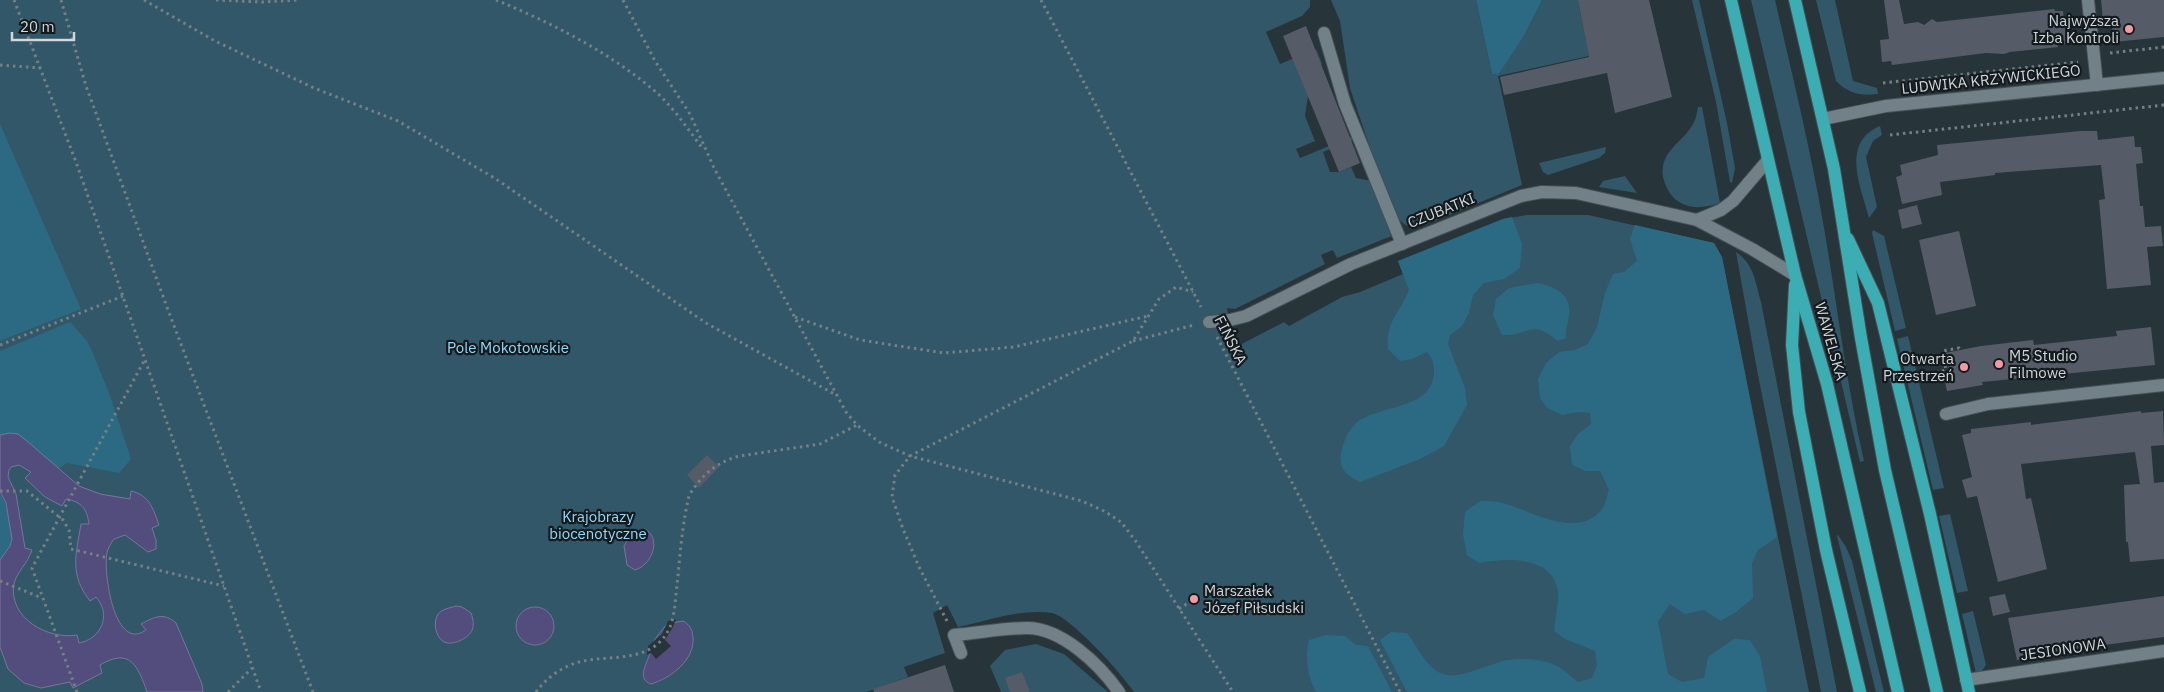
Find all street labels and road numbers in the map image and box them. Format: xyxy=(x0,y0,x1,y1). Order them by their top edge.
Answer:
street label: LUDWIKA KRZYWICKIEGO xyxy=(1900,60,2082,98)
street label: CZUBATKI xyxy=(1405,188,1477,232)
street label: WAWELSKA xyxy=(1811,300,1851,383)
street label: FIŃSKA xyxy=(1211,312,1252,368)
street label: JESIONOWA xyxy=(2019,634,2107,664)

